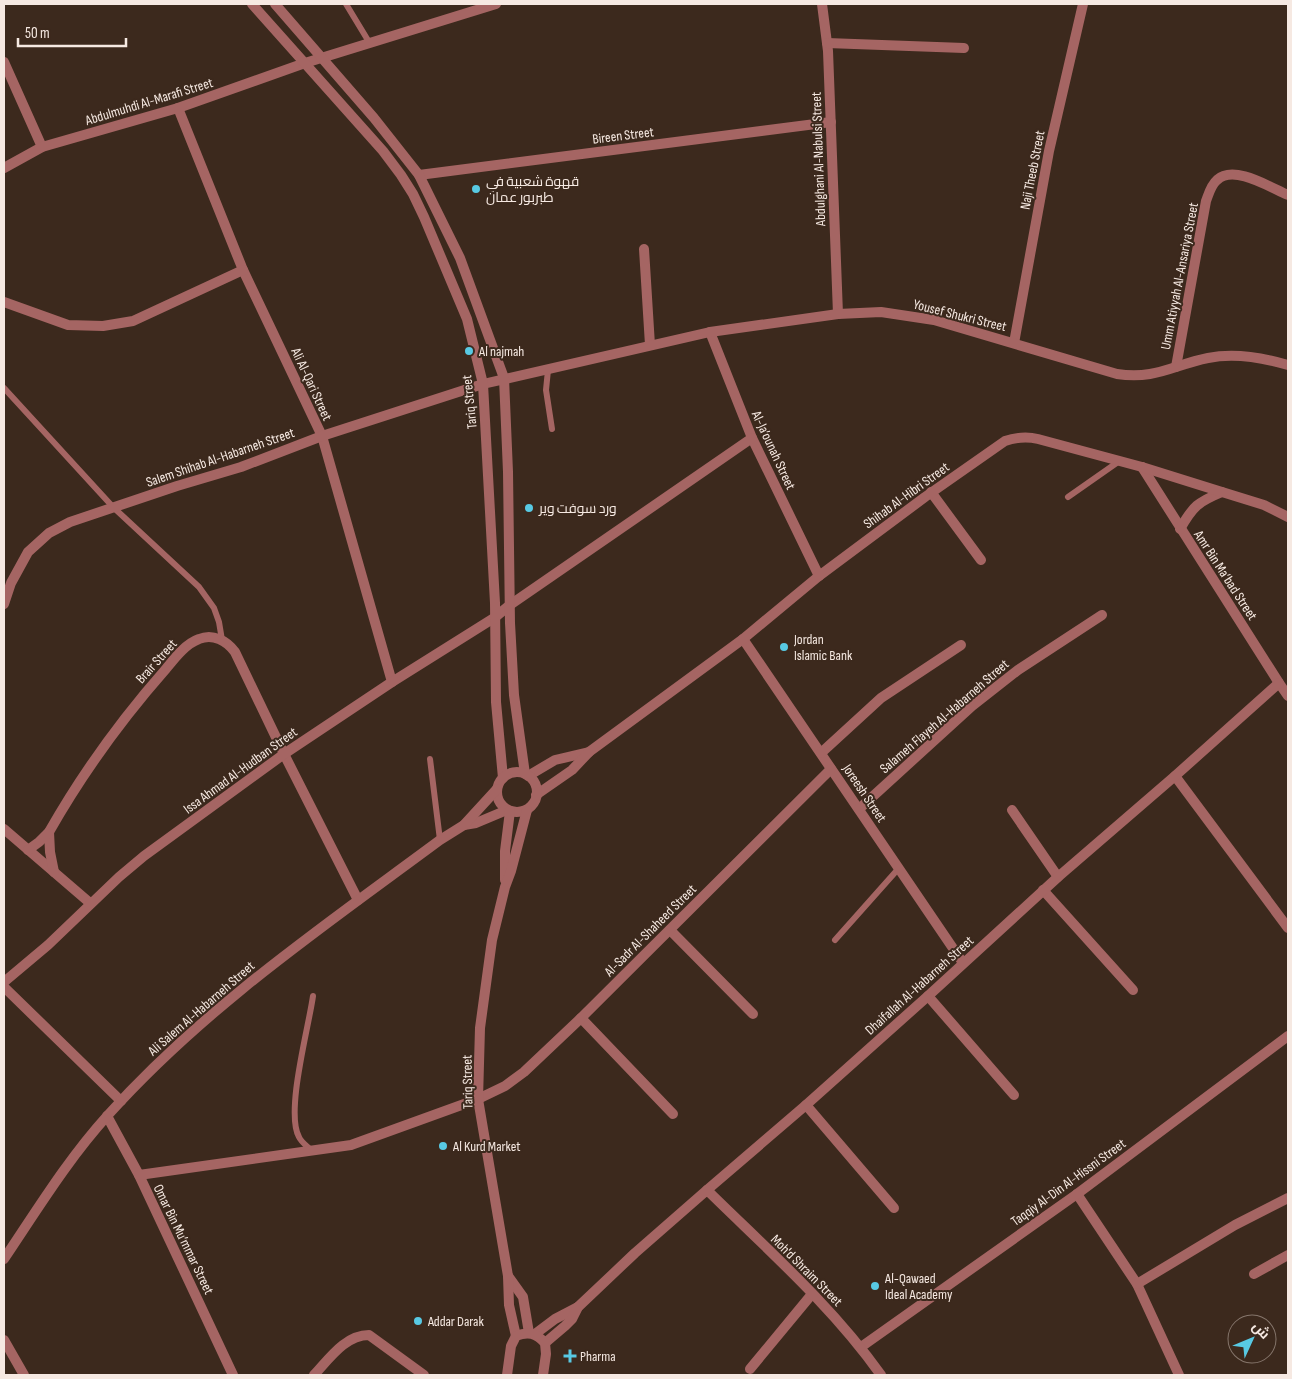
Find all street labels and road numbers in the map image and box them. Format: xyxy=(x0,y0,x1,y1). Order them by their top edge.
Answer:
street label: Abdulmuhdi Al-Marafi Street xyxy=(82,74,215,129)
street label: Abdulghani Al-Nabulsi Street xyxy=(808,92,829,227)
street label: Bireen Street xyxy=(591,123,655,148)
street label: Naji Theeb Street xyxy=(1016,129,1048,211)
street label: Umm Atiyyah Al-Ansariya Street xyxy=(1157,201,1202,351)
street label: Yousef Shukri Street xyxy=(912,296,1008,335)
street label: Ali Al-Qari Street xyxy=(287,344,336,423)
street label: Tariq Street xyxy=(458,374,481,430)
street label: Al-Ja’ounah Street xyxy=(747,407,799,492)
street label: Salem Shihab Al-Habarneh Street xyxy=(144,424,297,491)
street label: Shihab Al-Hibri Street xyxy=(860,459,952,532)
street label: Amr Bin Ma’bad Street xyxy=(1190,526,1261,623)
street label: Brair Street xyxy=(132,636,181,687)
street label: Salameh Flayeh Al-Habarneh Street xyxy=(876,656,1012,777)
street label: Issa Ahmad Al-Hudban Street xyxy=(180,723,301,817)
street label: Joreesh Street xyxy=(838,760,890,826)
street label: Al-Sadr Al-Shaheed Street xyxy=(600,881,700,981)
street label: Dhaifallah Al-Habarneh Street xyxy=(862,932,977,1039)
street label: Ali Salem Al-Habarneh Street xyxy=(144,957,258,1060)
street label: Tariq Street xyxy=(459,1055,476,1109)
street label: Taqqiy Al-Din Al-Hissni Street xyxy=(1008,1135,1129,1230)
street label: Omar Bin Mu’mmar Street xyxy=(150,1181,218,1297)
street label: Moh'd Shraim Street xyxy=(767,1231,846,1310)

